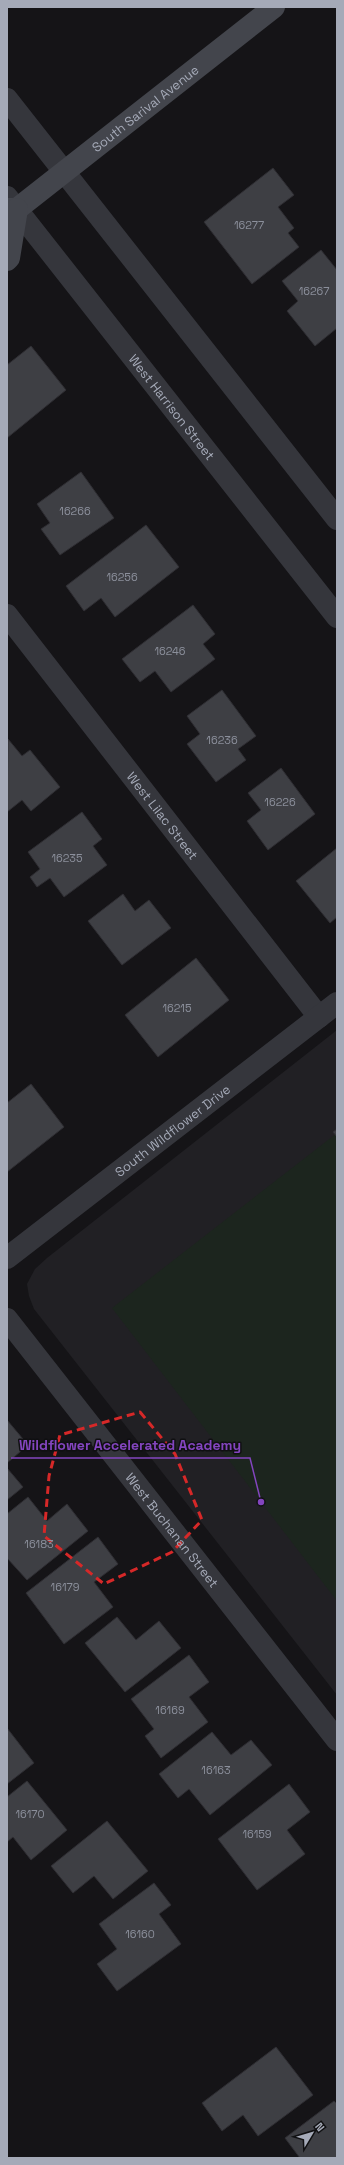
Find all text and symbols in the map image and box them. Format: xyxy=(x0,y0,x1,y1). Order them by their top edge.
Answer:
street label: South Sarival Avenue xyxy=(89,61,202,156)
house number: 16277 xyxy=(234,218,264,232)
house number: 16267 xyxy=(299,284,329,298)
street label: West Harrison Street xyxy=(125,351,218,464)
house number: 16266 xyxy=(59,504,91,518)
house number: 16256 xyxy=(106,570,138,584)
house number: 16246 xyxy=(154,644,186,658)
house number: 16236 xyxy=(206,733,238,747)
street label: West Lilac Street xyxy=(123,769,202,863)
house number: 16226 xyxy=(264,795,296,809)
house number: 16235 xyxy=(51,851,83,865)
house number: 16215 xyxy=(162,1001,192,1015)
street label: South Wildflower Drive xyxy=(112,1081,234,1181)
callout: Wildflower Accelerated Academy xyxy=(11,1432,250,1458)
text: Wildflower Accelerated Academy xyxy=(19,1436,241,1454)
street label: West Buchanan Street xyxy=(122,1469,222,1591)
house number: 16183 xyxy=(24,1537,54,1551)
house number: 16179 xyxy=(51,1580,80,1594)
house number: 16169 xyxy=(155,1703,185,1717)
house number: 16163 xyxy=(201,1763,231,1777)
house number: 16170 xyxy=(15,1807,45,1821)
house number: 16159 xyxy=(242,1827,272,1841)
house number: 16160 xyxy=(125,1927,155,1941)
north arrow xyxy=(292,2113,332,2153)
text: N xyxy=(312,2120,328,2134)

